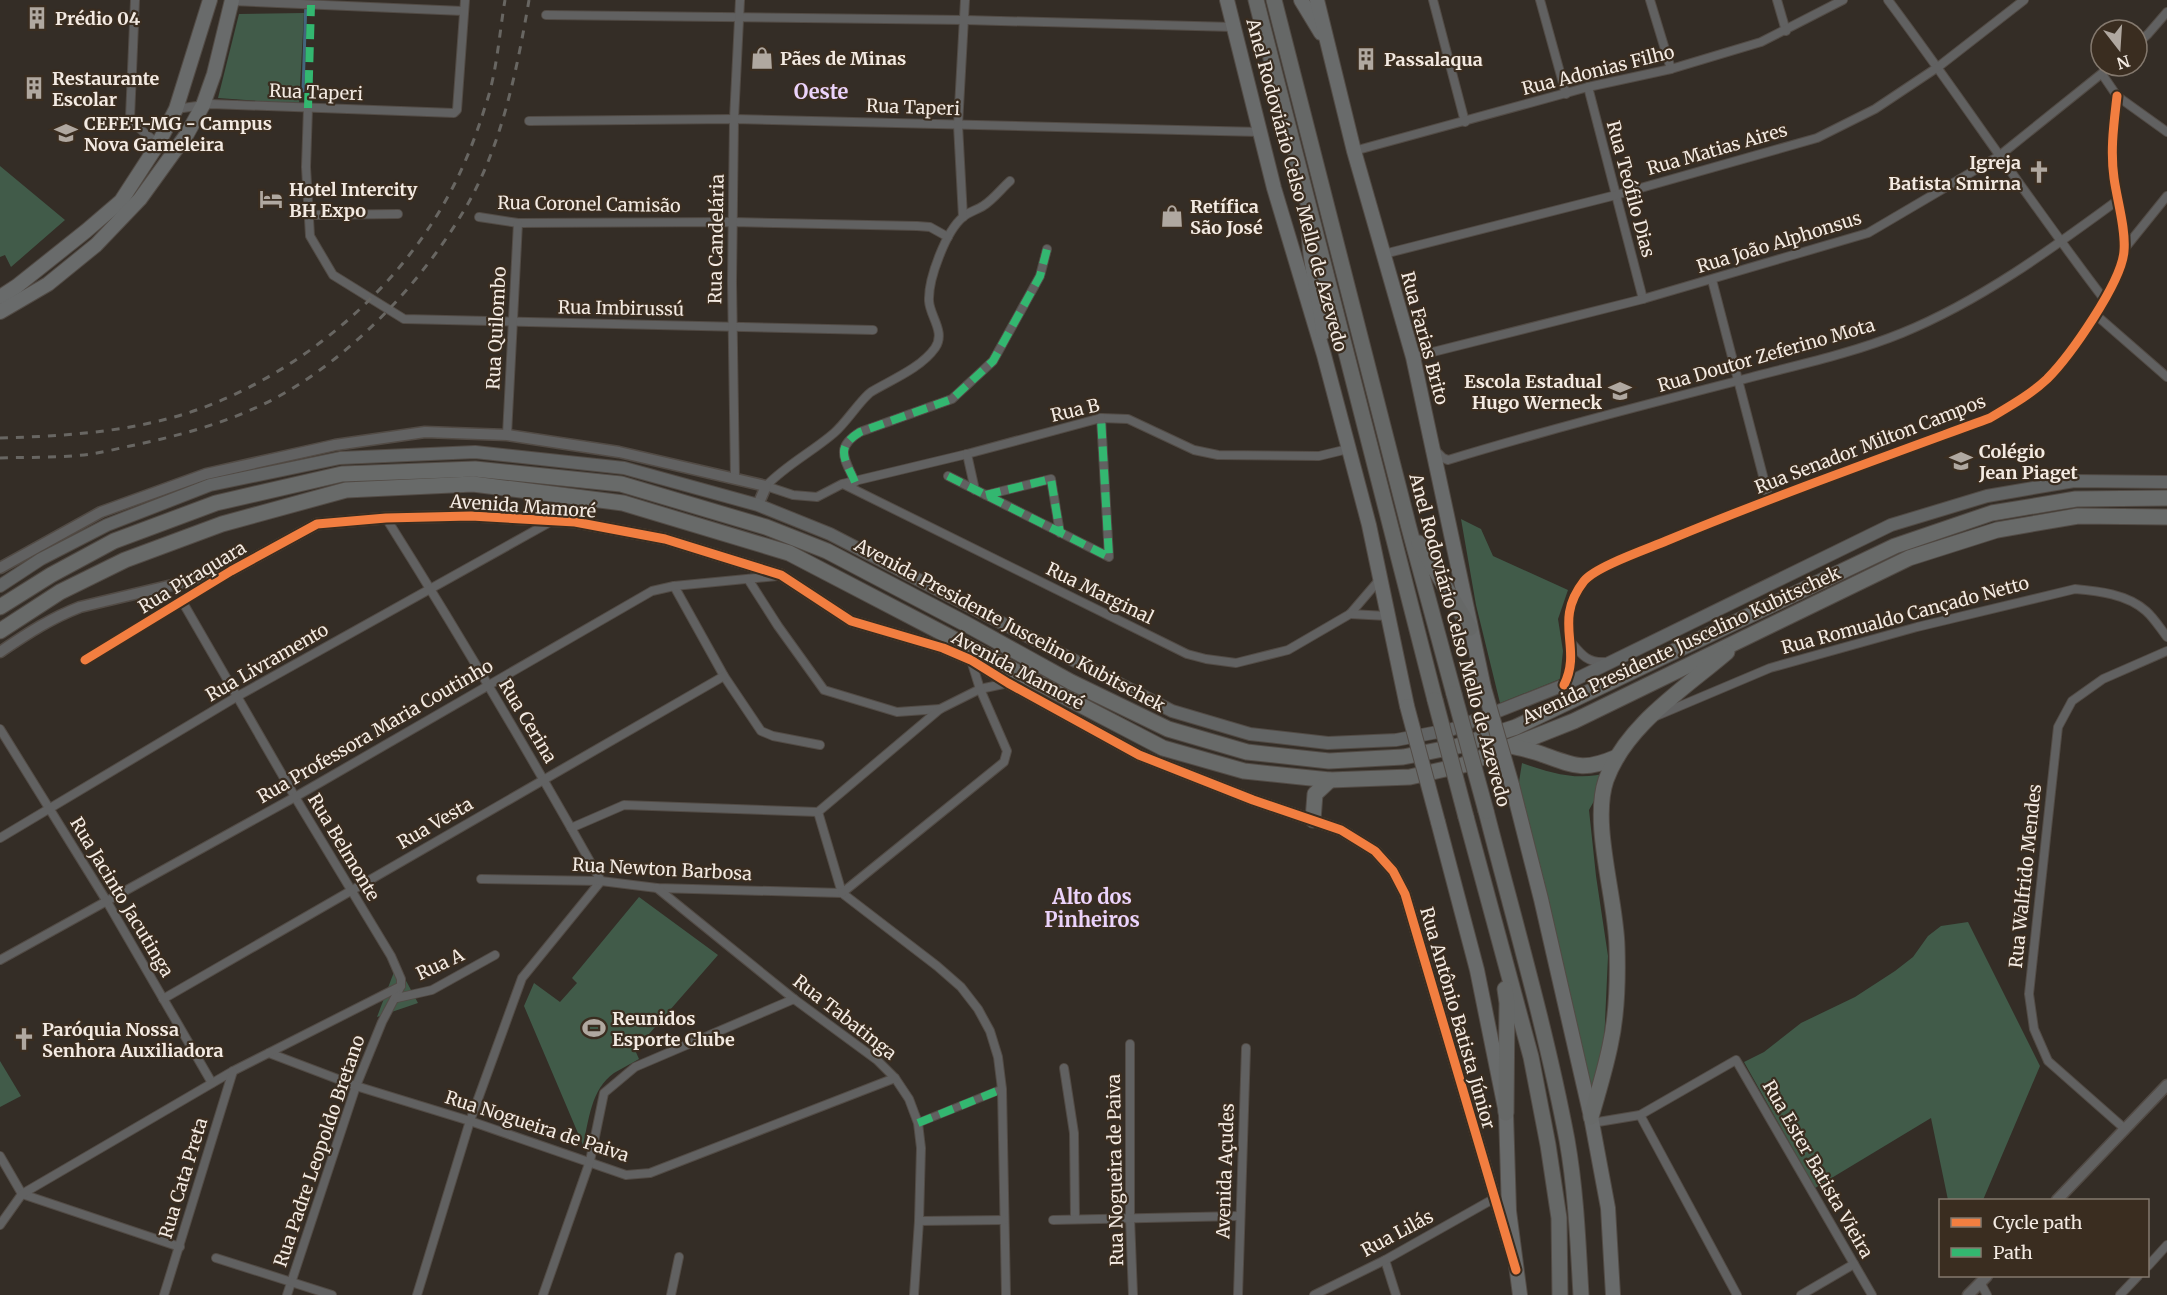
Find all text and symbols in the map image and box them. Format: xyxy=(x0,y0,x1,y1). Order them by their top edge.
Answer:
building icon: Prédio 04 xyxy=(24,5,50,31)
place label: Prédio 04 xyxy=(55,7,141,30)
street label: Anel Rodoviário Celso Mello de Azevedo xyxy=(1241,15,1353,354)
north arrow xyxy=(2089,18,2149,78)
street label: Rua Adonias Filho xyxy=(1519,40,1677,100)
shop icon: Pães de Minas xyxy=(749,45,775,71)
building icon: Passalaqua xyxy=(1353,46,1379,72)
place label: Pães de Minas xyxy=(780,47,906,70)
place label: Passalaqua xyxy=(1384,48,1483,71)
text: N xyxy=(2114,51,2132,74)
place label: Restaurante Escolar xyxy=(52,67,160,111)
building icon: Restaurante Escolar xyxy=(21,75,47,101)
street label: Rua Taperi xyxy=(269,79,364,105)
district label: Oeste xyxy=(794,79,848,104)
street label: Rua Taperi xyxy=(866,94,961,120)
place label: CEFET-MG - Campus Nova Gameleira xyxy=(84,112,272,156)
street label: Rua Teófilo Dias xyxy=(1602,118,1660,260)
street label: Rua Matias Aires xyxy=(1644,118,1790,180)
school or university icon: CEFET-MG - Campus Nova Gameleira xyxy=(53,120,79,146)
place label: Igreja Batista Smirna xyxy=(1888,151,2021,195)
church icon: Igreja Batista Smirna xyxy=(2026,159,2052,185)
street label: Rua Candelária xyxy=(703,173,729,304)
place label: Hotel Intercity BH Expo xyxy=(289,178,418,222)
hotel icon: Hotel Intercity BH Expo xyxy=(258,186,284,212)
street label: Rua Coronel Camisão xyxy=(497,191,681,217)
place label: Retífica São José xyxy=(1190,195,1263,239)
shop icon: Retífica São José xyxy=(1159,203,1185,229)
street label: Rua João Alphonsus xyxy=(1694,206,1864,278)
street label: Rua Quilombo xyxy=(481,266,511,390)
street label: Rua Farias Brito xyxy=(1396,269,1454,407)
street label: Rua Imbirussú xyxy=(558,295,684,321)
street label: Rua Doutor Zeferino Mota xyxy=(1655,313,1878,397)
place label: Escola Estadual Hugo Werneck xyxy=(1464,370,1602,414)
school or university icon: Escola Estadual Hugo Werneck xyxy=(1607,378,1633,404)
street label: Rua Senador Milton Campos xyxy=(1751,389,1989,499)
street label: Rua B xyxy=(1048,393,1102,427)
place label: Colégio Jean Piaget xyxy=(1978,440,2078,484)
school or university icon: Colégio Jean Piaget xyxy=(1948,448,1974,474)
street label: Anel Rodoviário Celso Mello de Azevedo xyxy=(1404,470,1516,809)
street label: Avenida Mamoré xyxy=(448,489,597,523)
street label: Avenida Presidente Juscelino Kubitschek xyxy=(850,533,1170,717)
street label: Rua Piraquara xyxy=(134,536,250,618)
street label: Rua Marginal xyxy=(1042,557,1158,629)
street label: Avenida Presidente Juscelino Kubitschek xyxy=(1517,561,1844,730)
street label: Rua Romualdo Cançado Netto xyxy=(1779,571,2031,659)
street label: Rua Livramento xyxy=(202,618,332,706)
street label: Avenida Mamoré xyxy=(947,625,1088,715)
street label: Rua Professora Maria Coutinho xyxy=(253,654,497,808)
street label: Rua Cerina xyxy=(494,675,562,767)
street label: Rua Walfrido Mendes xyxy=(2004,783,2046,969)
street label: Rua Belmonte xyxy=(303,789,385,905)
street label: Rua Vesta xyxy=(393,792,477,854)
street label: Rua Jacinto Jacutinga xyxy=(65,813,179,981)
street label: Rua Newton Barbosa xyxy=(571,853,753,885)
district label: Alto dos Pinheiros xyxy=(1044,884,1140,932)
street label: Rua Antônio Batista Júnior xyxy=(1415,904,1501,1132)
street label: Rua A xyxy=(412,943,468,985)
street label: Rua Tabatinga xyxy=(789,969,902,1065)
place label: Reunidos Esporte Clube xyxy=(612,1007,735,1051)
sports icon: Reunidos Esporte Clube xyxy=(581,1015,607,1041)
place label: Paróquia Nossa Senhora Auxiliadora xyxy=(42,1018,224,1062)
church icon: Paróquia Nossa Senhora Auxiliadora xyxy=(11,1026,37,1052)
street label: Rua Padre Leopoldo Bretano xyxy=(268,1032,370,1270)
street label: Rua Nogueira de Paiva xyxy=(1102,1073,1128,1266)
street label: Rua Ester Batista Vieira xyxy=(1758,1076,1879,1262)
street label: Rua Nogueira de Paiva xyxy=(442,1085,632,1167)
street label: Avenida Açudes xyxy=(1211,1103,1239,1240)
street label: Rua Cata Preta xyxy=(154,1114,212,1241)
legend xyxy=(1939,1199,2149,1277)
street label: Rua Lilás xyxy=(1357,1204,1437,1262)
text: Cycle path xyxy=(1993,1211,2083,1234)
text: Path xyxy=(1993,1241,2033,1264)

